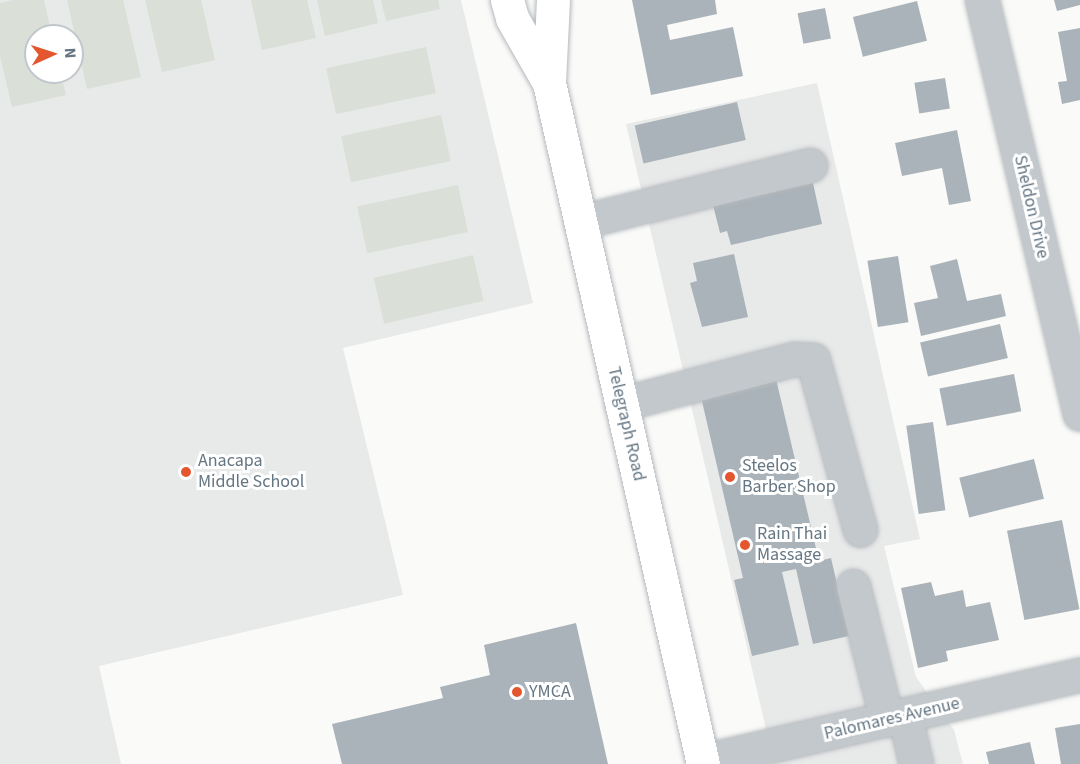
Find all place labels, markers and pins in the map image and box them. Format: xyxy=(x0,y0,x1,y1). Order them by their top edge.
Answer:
place label: Anacapa Middle School xyxy=(198,451,304,494)
place label: Steelos Barber Shop xyxy=(742,456,836,498)
marker: Anacapa Middle School xyxy=(179,465,193,479)
marker: Steelos Barber Shop xyxy=(723,470,737,484)
place label: Rain Thai Massage xyxy=(757,524,827,566)
marker: Rain Thai Massage xyxy=(738,538,752,552)
place label: YMCA xyxy=(529,681,571,703)
marker: YMCA xyxy=(510,685,524,699)

